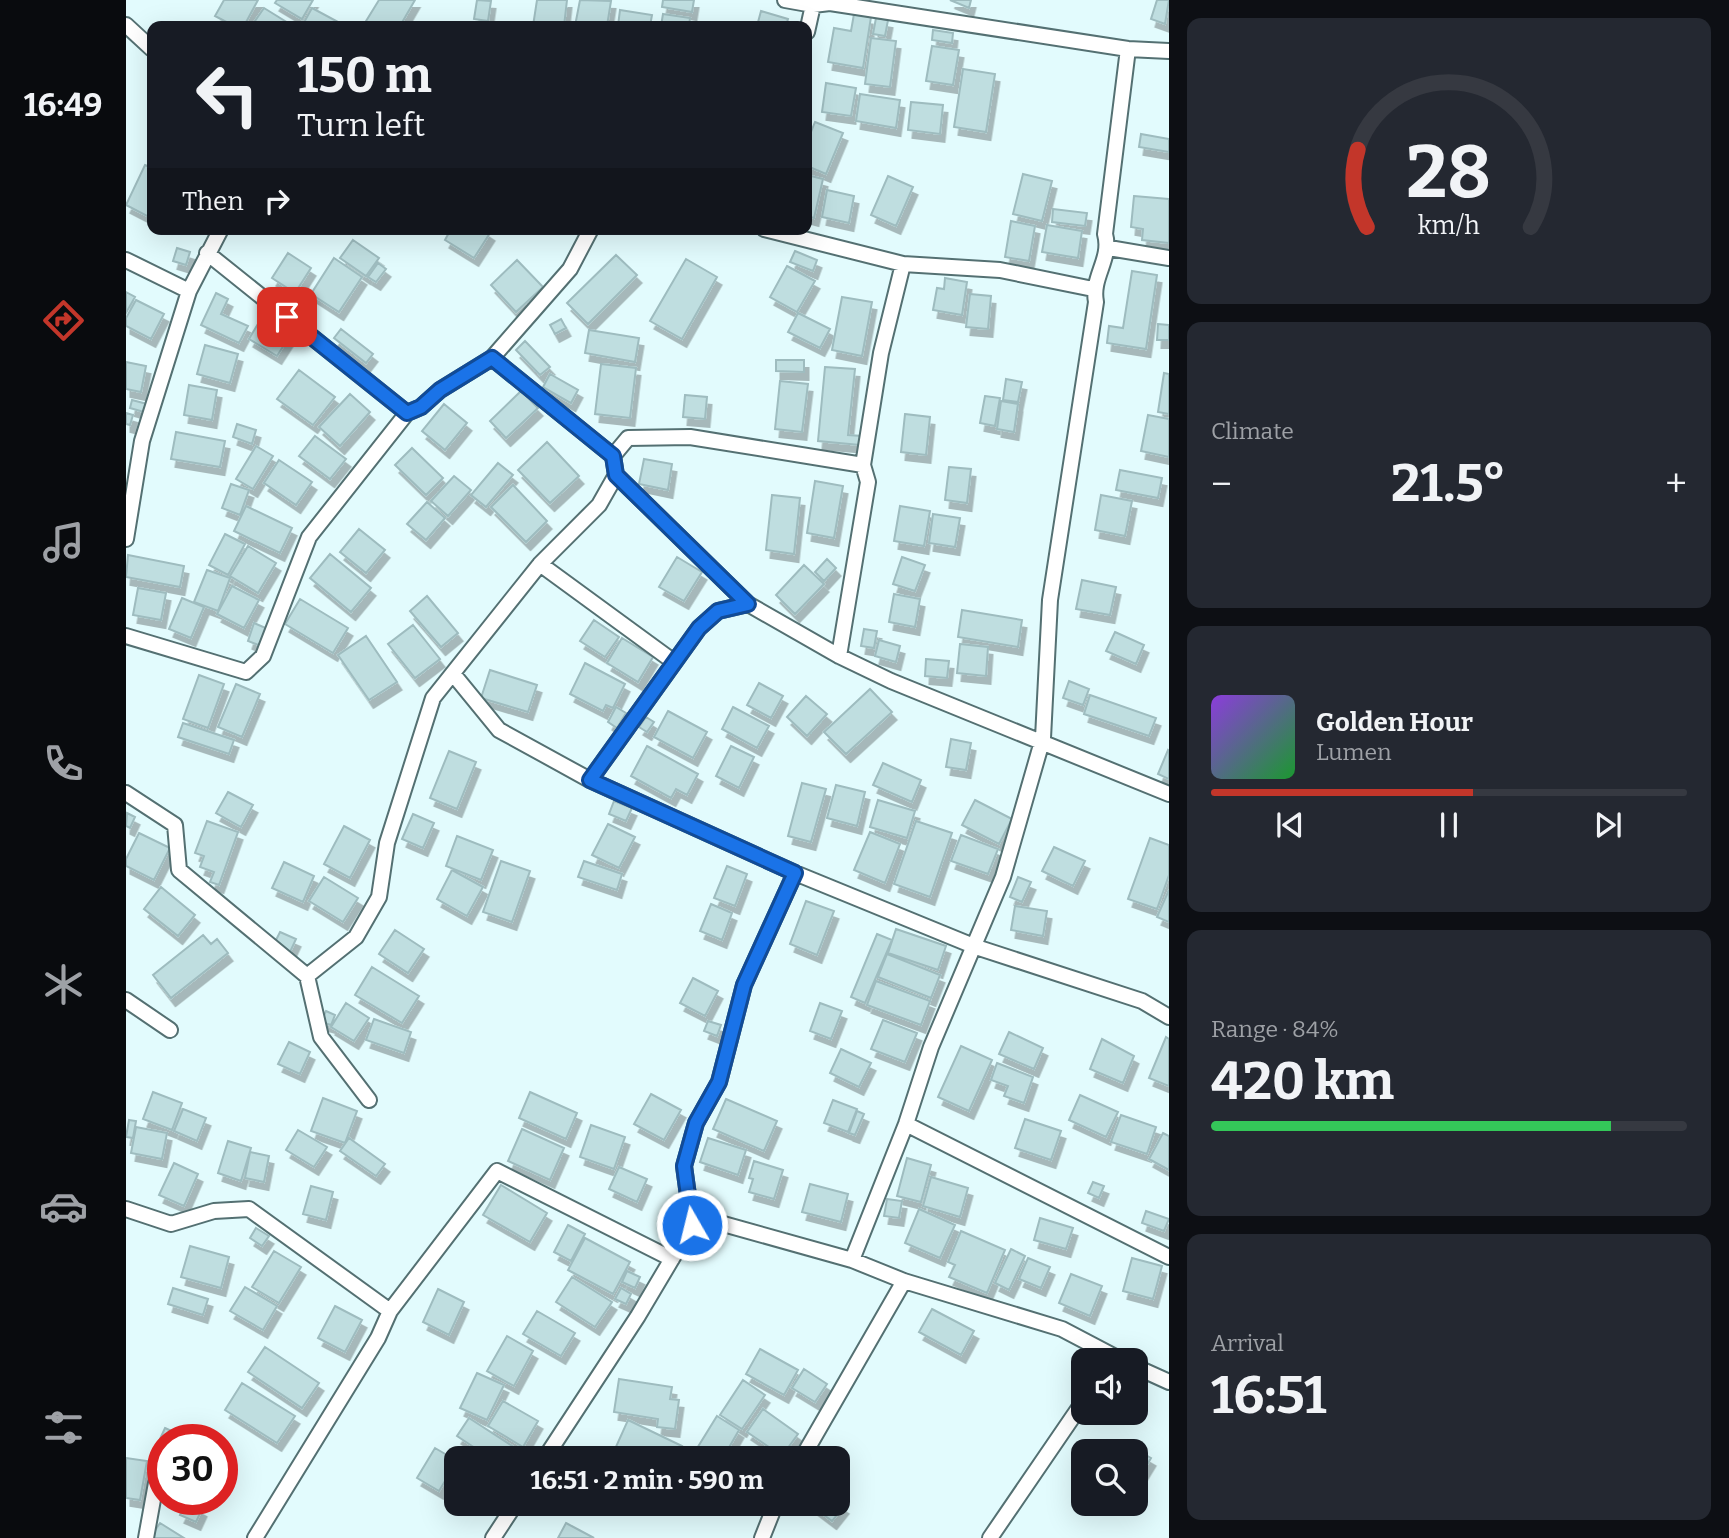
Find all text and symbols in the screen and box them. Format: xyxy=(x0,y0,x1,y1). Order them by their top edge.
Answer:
text: 150 m xyxy=(297,46,432,105)
icon: left xyxy=(182,49,273,140)
text: 16:49 xyxy=(24,86,102,124)
text: Turn left xyxy=(297,106,425,144)
text: 28 xyxy=(1407,129,1491,216)
icon: right xyxy=(258,182,296,220)
text: Then xyxy=(182,186,244,217)
text: km/h xyxy=(1418,211,1480,241)
pin xyxy=(257,287,317,347)
icon: directions xyxy=(39,296,88,345)
icon: arrive xyxy=(268,298,306,336)
text: Climate xyxy=(1211,417,1294,445)
text: 21.5° xyxy=(1391,452,1506,515)
text: − xyxy=(1211,461,1232,507)
text: + xyxy=(1665,461,1687,507)
icon: music xyxy=(39,518,88,567)
text: Golden Hour xyxy=(1316,707,1473,738)
text: Lumen xyxy=(1316,738,1392,766)
icon: phone xyxy=(39,739,88,788)
icon: previous xyxy=(1271,806,1309,844)
icon: pause xyxy=(1430,806,1468,844)
icon: next xyxy=(1589,806,1627,844)
icon: climate xyxy=(39,960,88,1009)
text: Range · 84% xyxy=(1211,1015,1339,1043)
text: 420 km xyxy=(1211,1050,1394,1113)
icon: car xyxy=(39,1182,88,1231)
position arrow xyxy=(655,1188,729,1262)
text: Arrival xyxy=(1211,1329,1284,1357)
map controls xyxy=(1071,1348,1148,1516)
button: sound xyxy=(1071,1348,1148,1425)
text: 16:51 xyxy=(1211,1364,1327,1427)
icon: filters xyxy=(39,1403,88,1452)
speed limit sign: 30 xyxy=(147,1424,238,1515)
button: search xyxy=(1071,1439,1148,1516)
text: 16:51 · 2 min · 590 m xyxy=(530,1465,764,1496)

